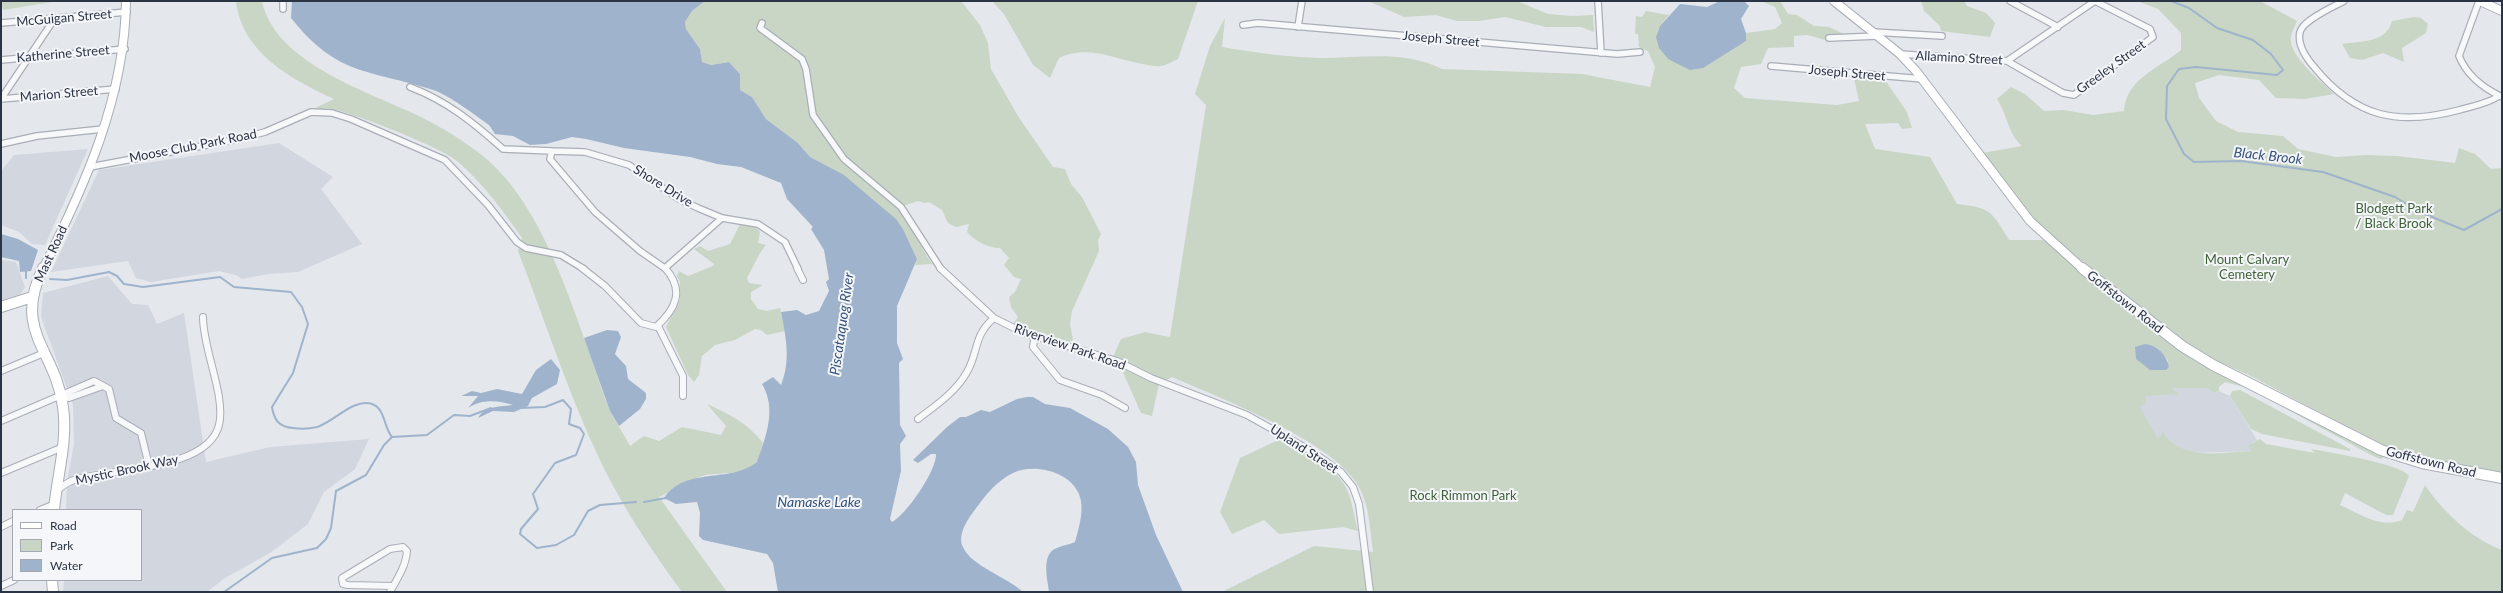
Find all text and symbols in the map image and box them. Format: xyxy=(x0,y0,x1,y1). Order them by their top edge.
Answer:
street label: McGuigan Street xyxy=(16,6,112,30)
street label: Joseph Street xyxy=(1402,28,1480,50)
street label: Greeley Street xyxy=(2073,37,2149,97)
street label: Katherine Street xyxy=(16,42,110,66)
street label: Allamino Street xyxy=(1915,48,2003,68)
street label: Joseph Street xyxy=(1808,62,1886,84)
street label: Marion Street xyxy=(19,83,99,105)
street label: Moose Club Park Road xyxy=(128,126,258,166)
water label: Black Brook xyxy=(2233,144,2303,168)
street label: Shore Drive xyxy=(630,162,696,210)
park label: Blodgett Park / Black Brook xyxy=(2355,201,2433,232)
street label: Mast Road xyxy=(31,223,71,285)
park label: Mount Calvary Cemetery xyxy=(2205,252,2289,283)
street label: Goffstown Road xyxy=(2084,267,2166,337)
water label: Piscataquog River xyxy=(826,272,858,376)
street label: Riverview Park Road xyxy=(1012,321,1128,373)
street label: Upland Street xyxy=(1267,421,1341,477)
street label: Goffstown Road xyxy=(2384,443,2478,481)
street label: Mystic Brook Way xyxy=(74,451,180,489)
park label: Rock Rimmon Park xyxy=(1409,488,1517,504)
water label: Namaske Lake xyxy=(777,494,861,510)
legend xyxy=(12,509,142,581)
text: Road xyxy=(50,518,77,533)
text: Park xyxy=(50,538,73,553)
text: Water xyxy=(50,558,83,573)

